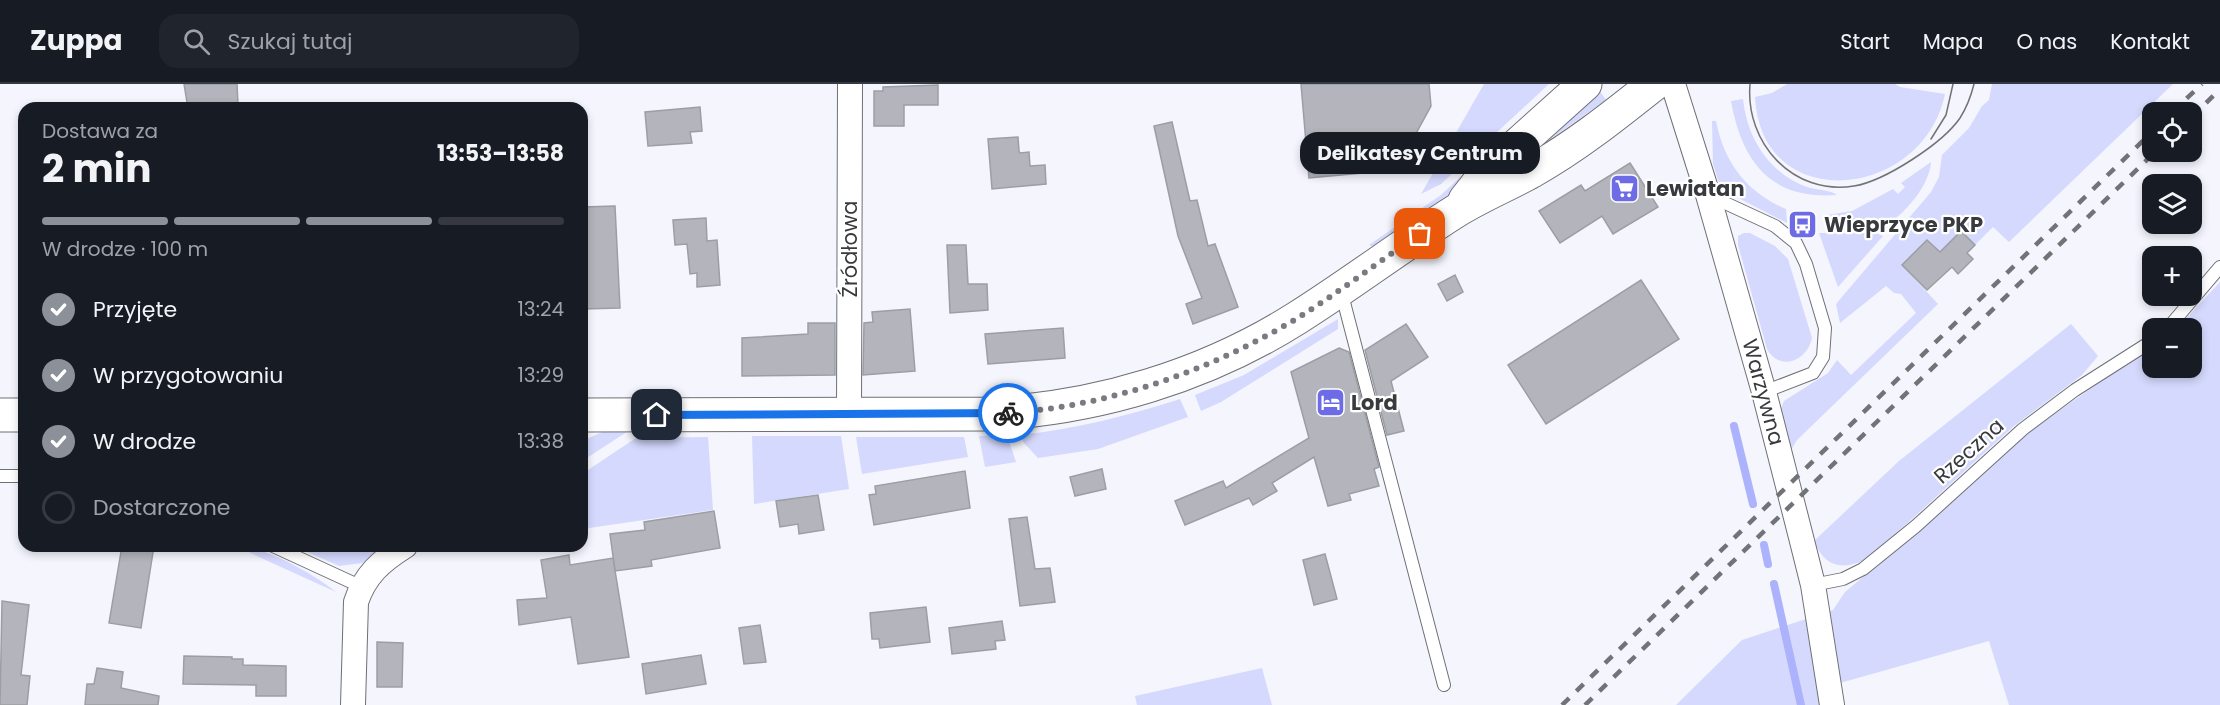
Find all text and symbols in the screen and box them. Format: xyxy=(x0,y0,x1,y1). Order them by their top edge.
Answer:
search box xyxy=(159,14,579,68)
text: Zuppa xyxy=(30,21,123,60)
icon: search xyxy=(180,25,213,58)
text: Szukaj tutaj xyxy=(228,26,353,57)
text: Start xyxy=(1840,27,1890,56)
text: Mapa xyxy=(1923,27,1984,56)
text: O nas xyxy=(2017,27,2077,56)
text: Kontakt xyxy=(2110,27,2190,56)
map controls xyxy=(2142,102,2202,378)
button: locate xyxy=(2142,102,2202,162)
text: Dostawa za xyxy=(42,117,158,145)
callout: Delikatesy Centrum xyxy=(1300,132,1540,174)
text: 13:53–13:58 xyxy=(437,138,564,169)
text: Delikatesy Centrum xyxy=(1317,139,1523,167)
text: 2 min xyxy=(42,141,152,196)
supermarket icon: Lewiatan xyxy=(1609,173,1641,205)
place label: Lewiatan xyxy=(1646,174,1745,203)
button: layers xyxy=(2142,174,2202,234)
street label: Źródłowa xyxy=(835,201,864,297)
pin xyxy=(1394,208,1445,259)
bus stop icon: Wieprzyce PKP xyxy=(1787,209,1819,241)
place label: Wieprzyce PKP xyxy=(1824,210,1983,239)
icon: bag xyxy=(1403,217,1436,250)
text: W drodze · 100 m xyxy=(42,235,208,263)
button: + xyxy=(2142,246,2202,306)
icon: check xyxy=(42,293,75,326)
text: Przyjęte xyxy=(93,294,177,325)
text: 13:24 xyxy=(517,295,564,323)
button: − xyxy=(2142,318,2202,378)
street label: Warzywna xyxy=(1735,336,1792,448)
icon: check xyxy=(42,359,75,392)
text: W przygotowaniu xyxy=(93,360,283,391)
text: 13:29 xyxy=(517,361,564,389)
courier xyxy=(978,383,1038,443)
hotel icon: Lord xyxy=(1314,387,1346,419)
place label: Lord xyxy=(1351,388,1398,417)
pin xyxy=(631,389,682,440)
icon: bike xyxy=(992,397,1025,430)
icon: home xyxy=(640,398,673,431)
street label: Rzeczna xyxy=(1927,411,2010,490)
icon: check xyxy=(42,425,75,458)
text: W drodze xyxy=(93,426,196,457)
text: 13:38 xyxy=(517,427,564,455)
text: Dostarczone xyxy=(93,492,230,523)

